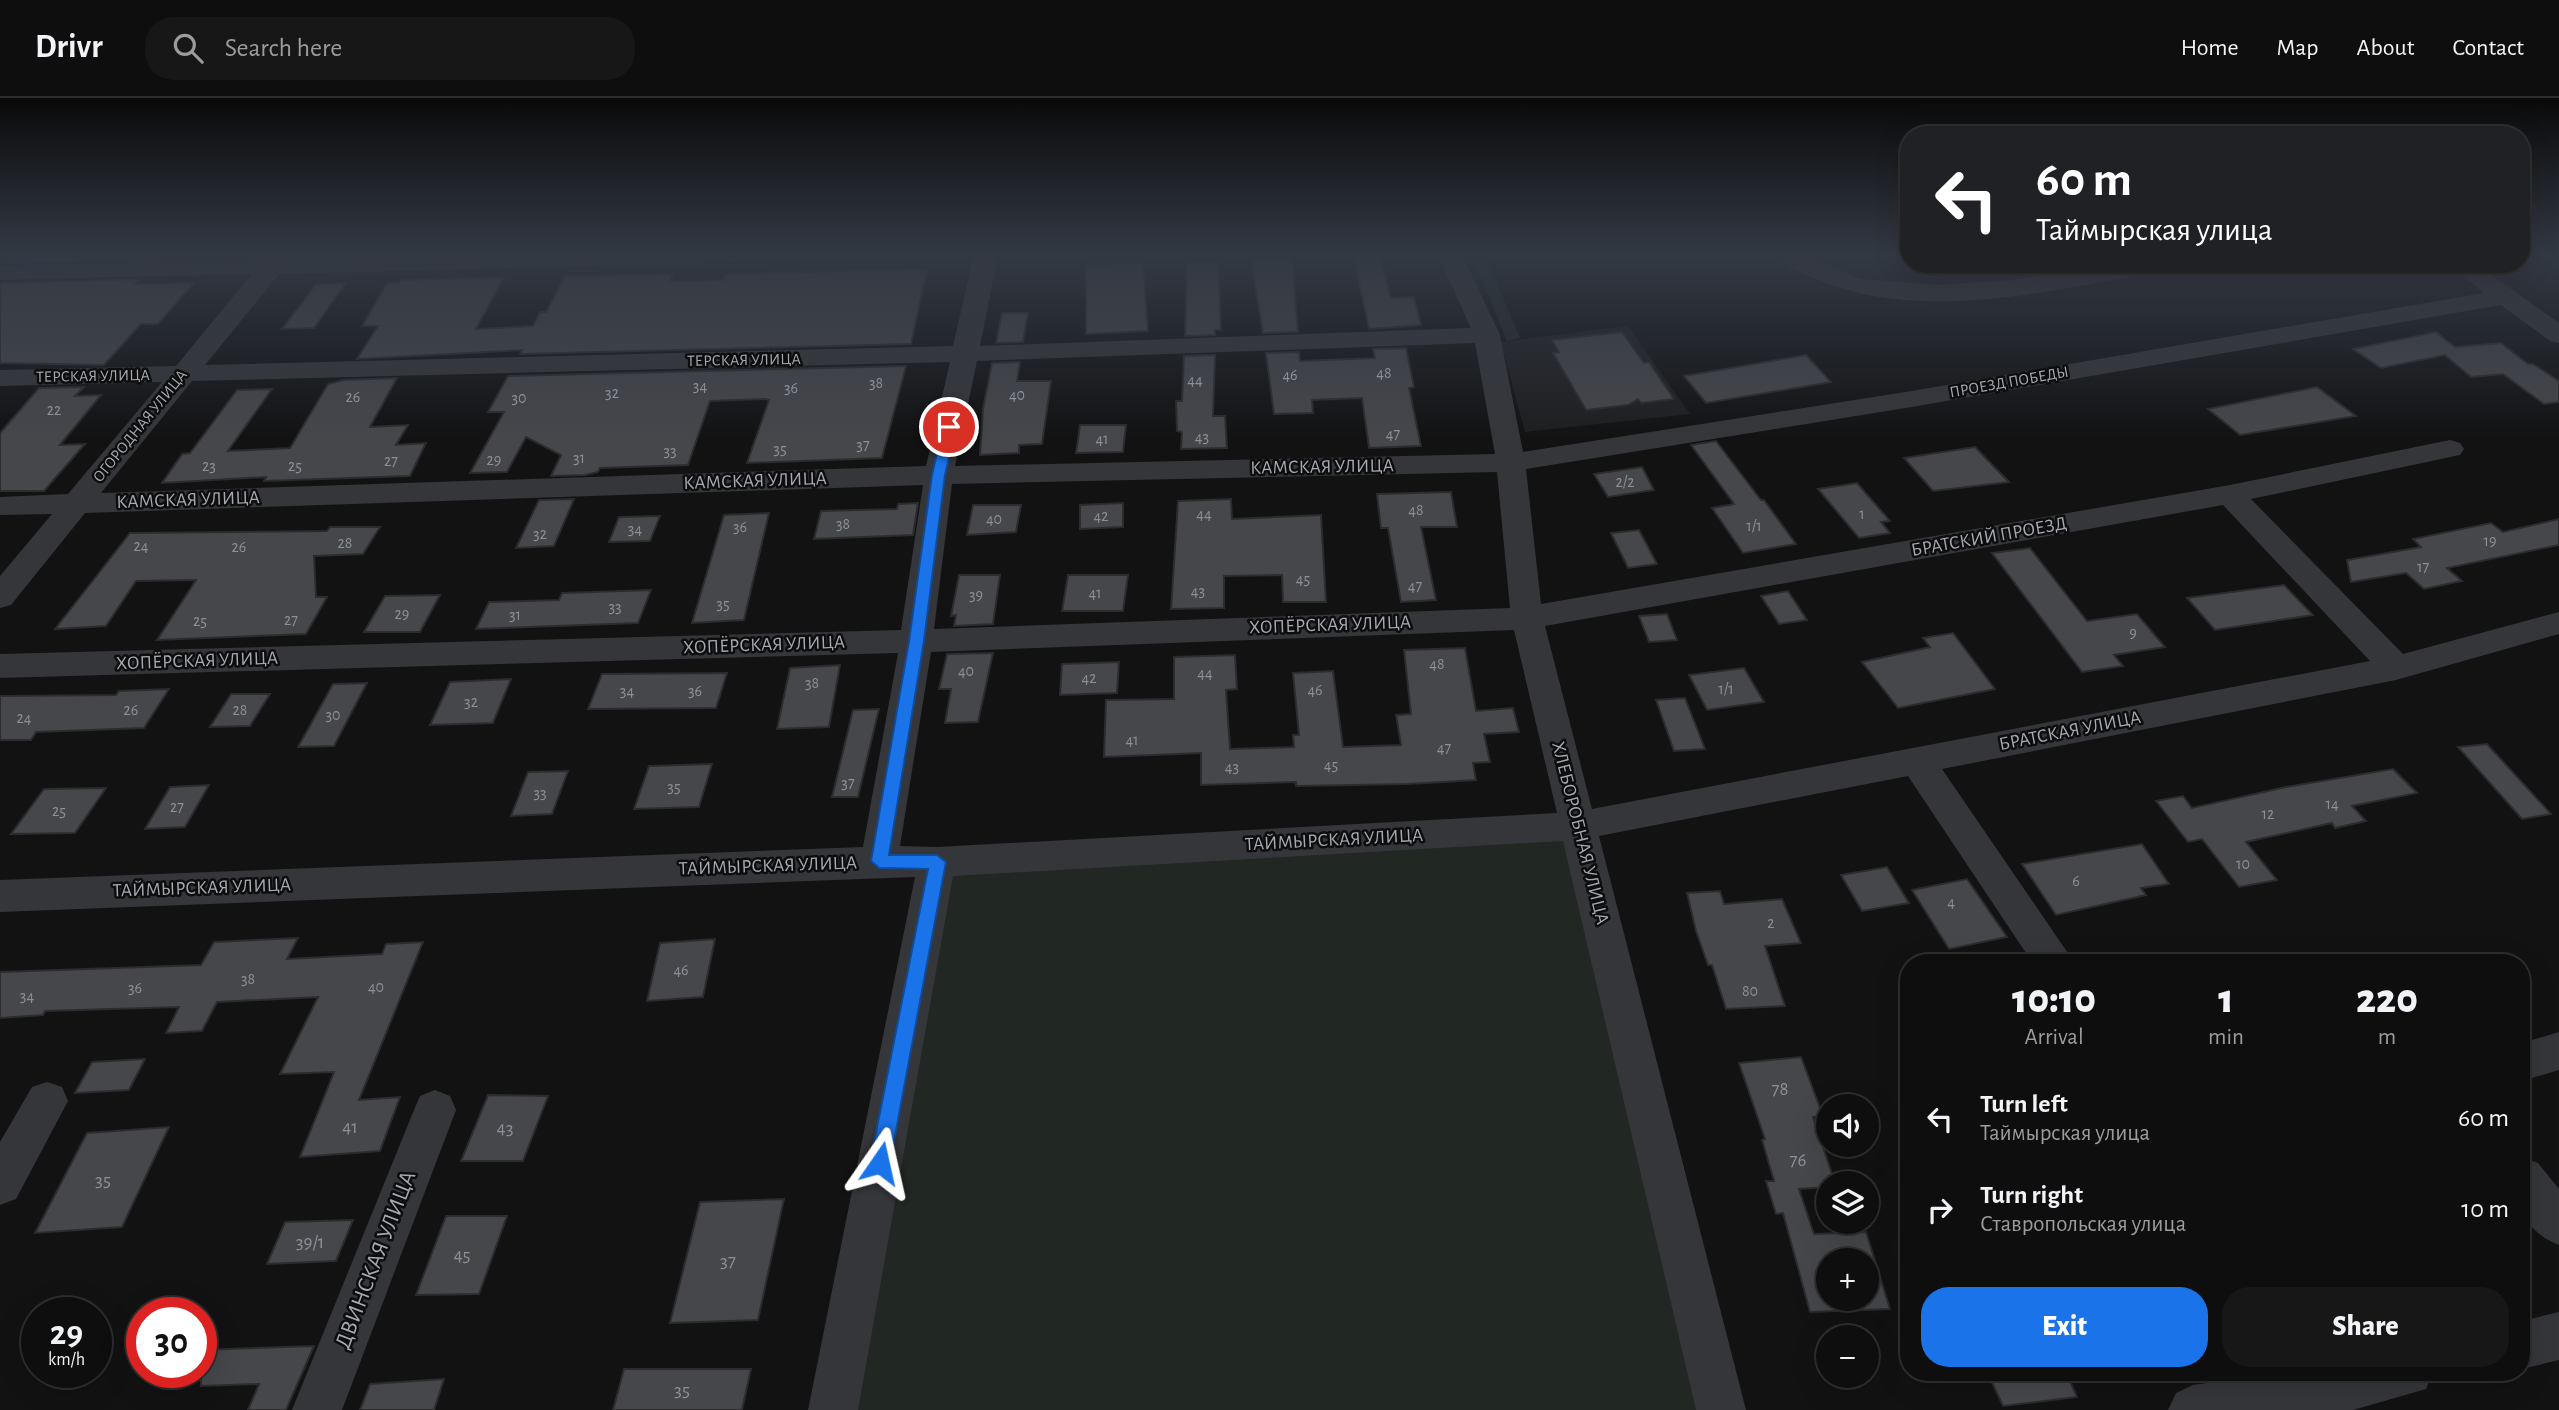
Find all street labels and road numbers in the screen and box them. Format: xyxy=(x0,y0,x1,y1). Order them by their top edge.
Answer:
street label: ТЕРСКАЯ УЛИЦА xyxy=(687,351,802,369)
street label: ПРОЕЗД ПОБЕДЫ xyxy=(1948,364,2070,400)
street label: ОГОРОДНАЯ УЛИЦА xyxy=(90,366,190,485)
street label: ТЕРСКАЯ УЛИЦА xyxy=(36,367,151,385)
street label: КАМСКАЯ УЛИЦА xyxy=(1250,456,1394,478)
street label: КАМСКАЯ УЛИЦА xyxy=(683,469,827,493)
street label: КАМСКАЯ УЛИЦА xyxy=(116,488,260,512)
street label: БРАТСКИЙ ПРОЕЗД xyxy=(1909,513,2068,560)
street label: ХОПЁРСКАЯ УЛИЦА xyxy=(1249,612,1411,637)
street label: ХОПЁРСКАЯ УЛИЦА xyxy=(683,632,845,657)
street label: ХОПЁРСКАЯ УЛИЦА xyxy=(116,648,278,673)
street label: БРАТСКАЯ УЛИЦА xyxy=(1997,708,2143,754)
street label: ХЛЕБОРОБНАЯ УЛИЦА xyxy=(1548,740,1612,926)
street label: ТАЙМЫРСКАЯ УЛИЦА xyxy=(1244,825,1424,854)
street label: ТАЙМЫРСКАЯ УЛИЦА xyxy=(679,852,857,879)
street label: ТАЙМЫРСКАЯ УЛИЦА xyxy=(113,874,291,901)
street label: ДВИНСКАЯ УЛИЦА xyxy=(332,1168,420,1352)

